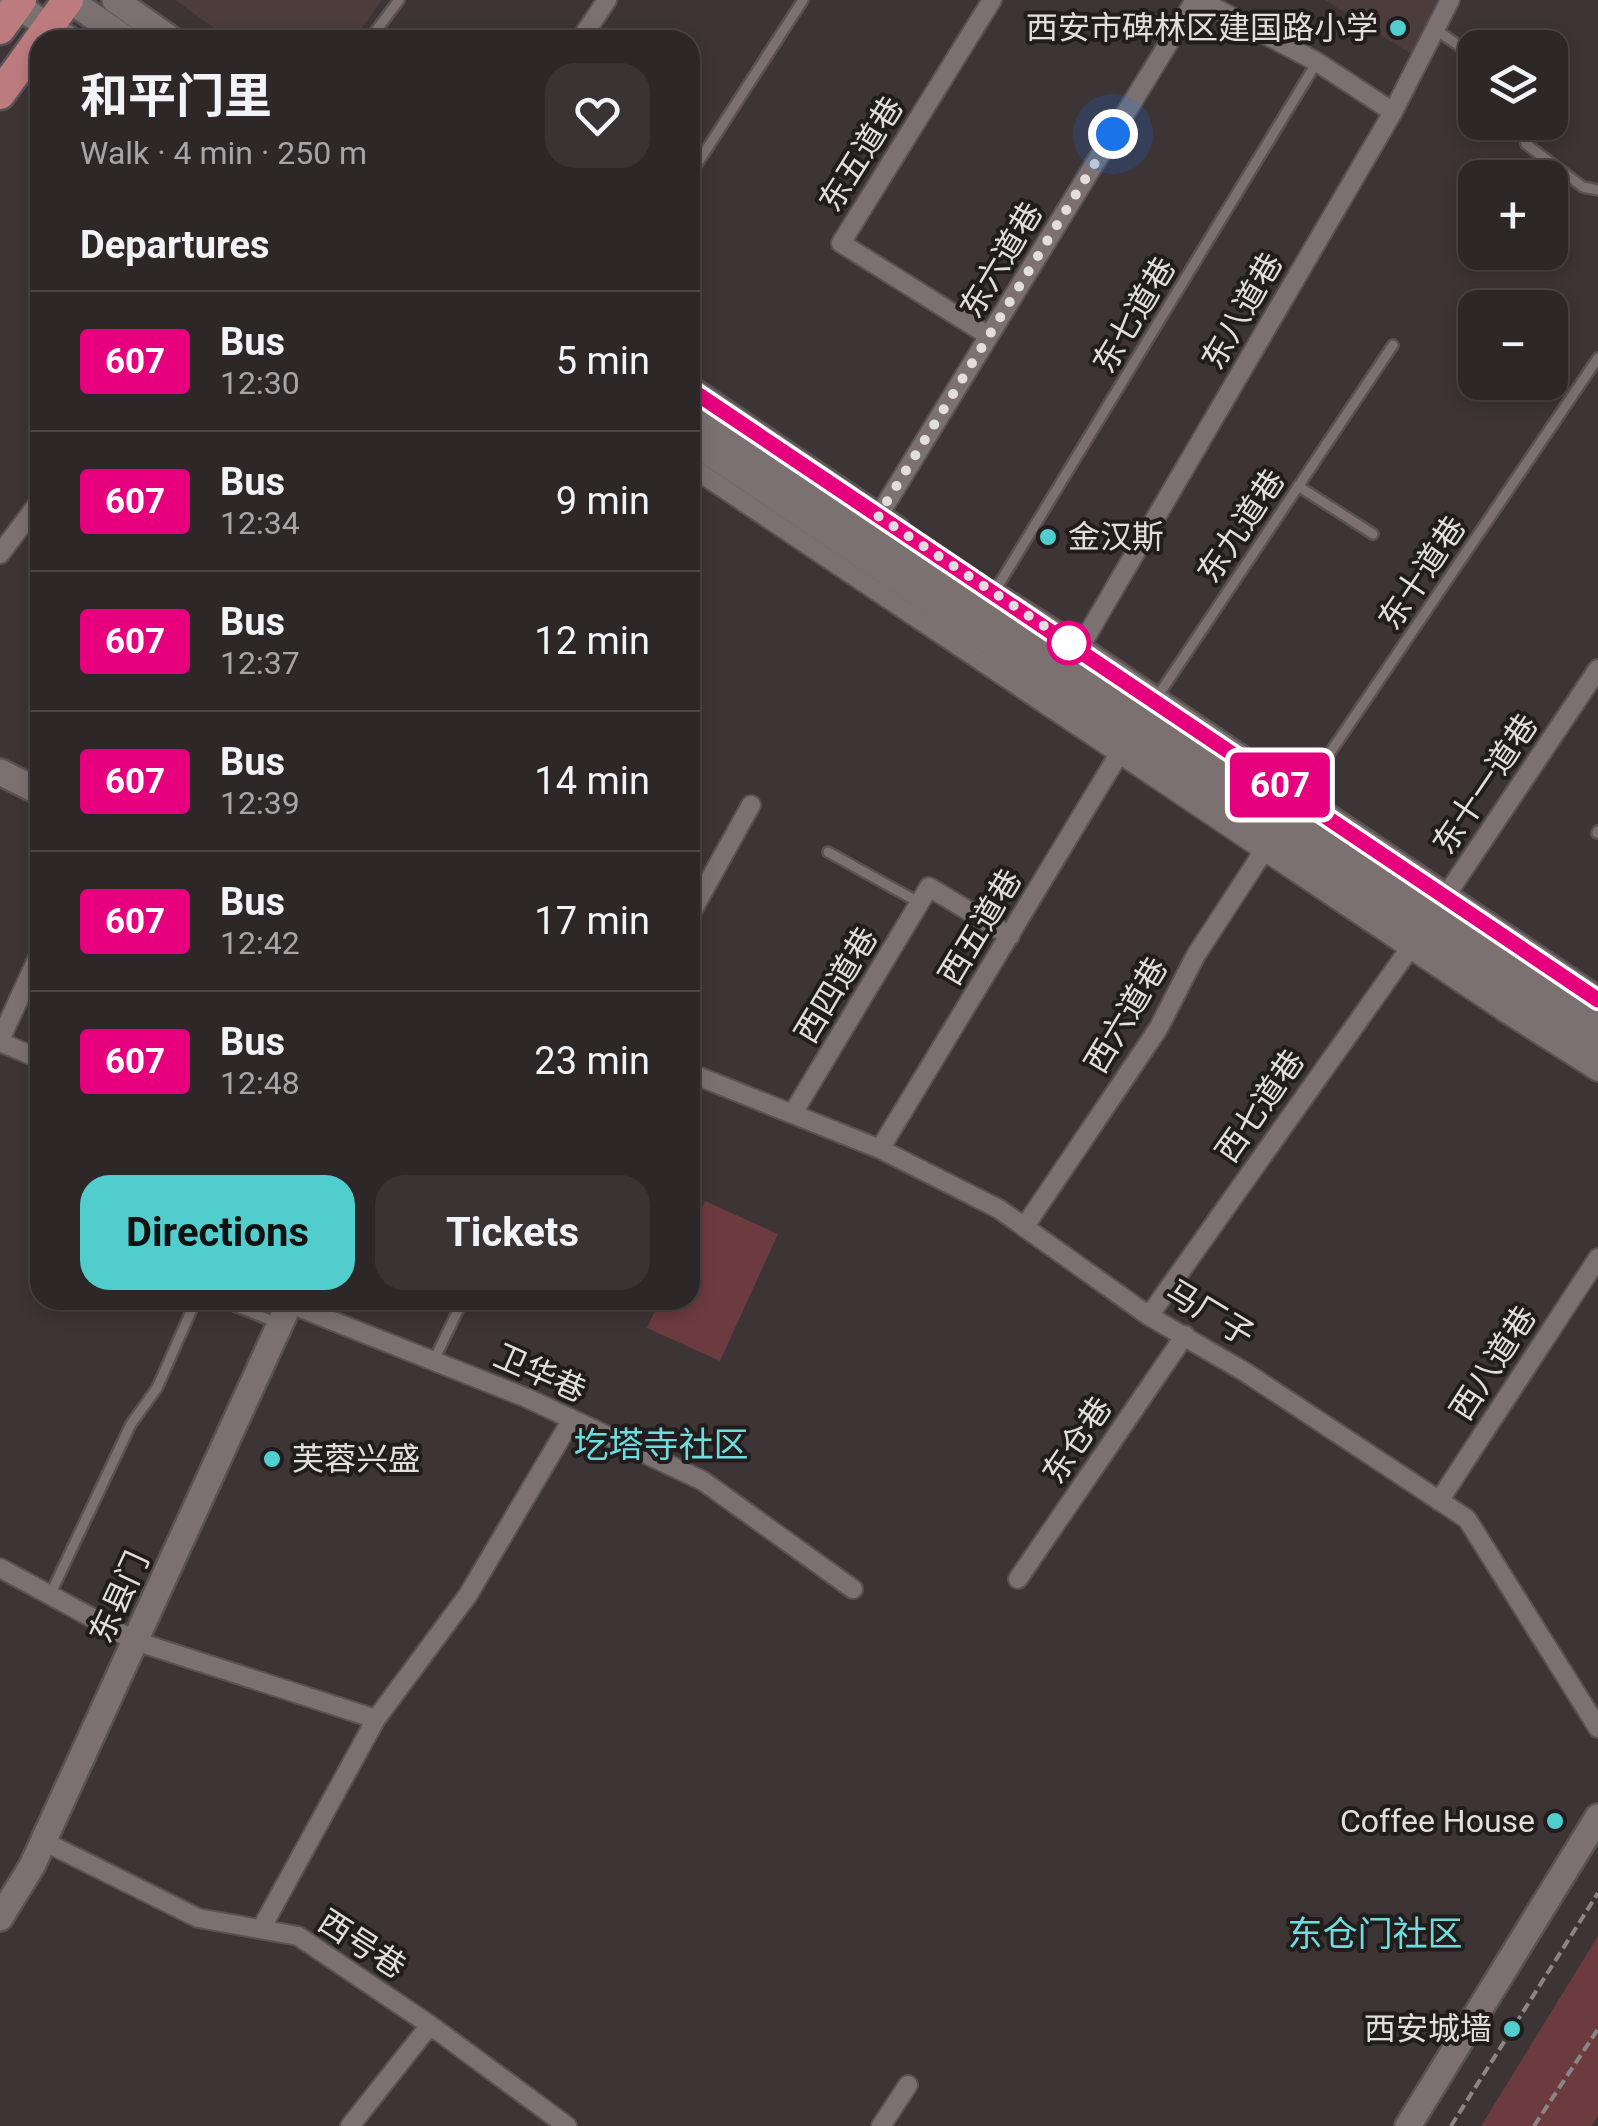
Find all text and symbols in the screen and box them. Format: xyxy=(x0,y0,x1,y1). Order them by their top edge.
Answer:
place label: 西安市碑林区建国路小学 xyxy=(1026,9,1378,47)
marker: 西安市碑林区建国路小学 xyxy=(1387,17,1409,39)
map controls xyxy=(1458,30,1568,400)
button: layers xyxy=(1458,30,1568,140)
button: heart xyxy=(545,63,650,168)
text: 和平门里 xyxy=(80,68,272,125)
street label: 东五道巷 xyxy=(811,90,911,218)
your location xyxy=(1088,109,1138,159)
text: Walk · 4 min · 250 m xyxy=(80,134,367,172)
button: + xyxy=(1458,160,1568,270)
street label: 东六道巷 xyxy=(952,195,1050,325)
text: Departures xyxy=(80,223,270,267)
street label: 东八道巷 xyxy=(1194,246,1290,376)
street label: 东七道巷 xyxy=(1085,250,1183,380)
button: − xyxy=(1458,290,1568,400)
text: Bus xyxy=(220,320,285,364)
text: 5 min xyxy=(556,339,650,383)
text: 607 xyxy=(105,341,165,382)
text: 12:30 xyxy=(220,364,300,402)
text: Bus xyxy=(220,460,285,504)
street label: 东九道巷 xyxy=(1189,462,1293,590)
text: 9 min xyxy=(556,479,650,523)
text: 607 xyxy=(105,481,165,522)
text: 12:34 xyxy=(220,504,300,542)
street label: 东十道巷 xyxy=(1370,509,1474,637)
place label: 金汉斯 xyxy=(1068,518,1164,556)
marker: 金汉斯 xyxy=(1037,526,1059,548)
text: Bus xyxy=(220,600,285,644)
text: 12 min xyxy=(534,619,650,663)
text: 607 xyxy=(105,621,165,662)
unlabelled marker xyxy=(1048,622,1090,664)
text: 12:37 xyxy=(220,644,300,682)
street label: 东十一道巷 xyxy=(1425,707,1545,861)
text: Bus xyxy=(220,740,285,784)
line badge: 607 xyxy=(1222,752,1338,818)
text: 14 min xyxy=(534,759,650,803)
text: 607 xyxy=(105,761,165,802)
text: 607 xyxy=(1250,765,1310,806)
text: 12:39 xyxy=(220,784,300,822)
street label: 西五道巷 xyxy=(931,862,1029,992)
text: Bus xyxy=(220,880,285,924)
text: 17 min xyxy=(534,899,650,943)
text: 607 xyxy=(105,901,165,942)
street label: 西四道巷 xyxy=(787,920,885,1050)
text: 12:42 xyxy=(220,924,300,962)
street label: 西六道巷 xyxy=(1077,950,1175,1080)
text: Bus xyxy=(220,1020,285,1064)
text: 23 min xyxy=(534,1039,650,1083)
text: 607 xyxy=(105,1041,165,1082)
street label: 西七道巷 xyxy=(1208,1043,1312,1169)
text: 12:48 xyxy=(220,1064,300,1102)
button: Directions xyxy=(80,1175,355,1290)
button: Tickets xyxy=(375,1175,650,1290)
street label: 马厂子 xyxy=(1159,1272,1261,1354)
street label: 西八道巷 xyxy=(1442,1299,1544,1427)
street label: 卫华巷 xyxy=(488,1336,592,1410)
street label: 东仓巷 xyxy=(1034,1390,1120,1490)
district label: 圪塔寺社区 xyxy=(573,1425,749,1466)
place label: 芙蓉兴盛 xyxy=(292,1440,420,1478)
marker: 芙蓉兴盛 xyxy=(261,1448,283,1470)
street label: 东县门 xyxy=(81,1545,157,1649)
place label: Coffee House xyxy=(1340,1802,1535,1840)
marker: Coffee House xyxy=(1544,1810,1566,1832)
street label: 西号巷 xyxy=(311,1902,413,1986)
district label: 东仓门社区 xyxy=(1287,1914,1463,1955)
place label: 西安城墙 xyxy=(1364,2010,1492,2048)
marker: 西安城墙 xyxy=(1501,2018,1523,2040)

